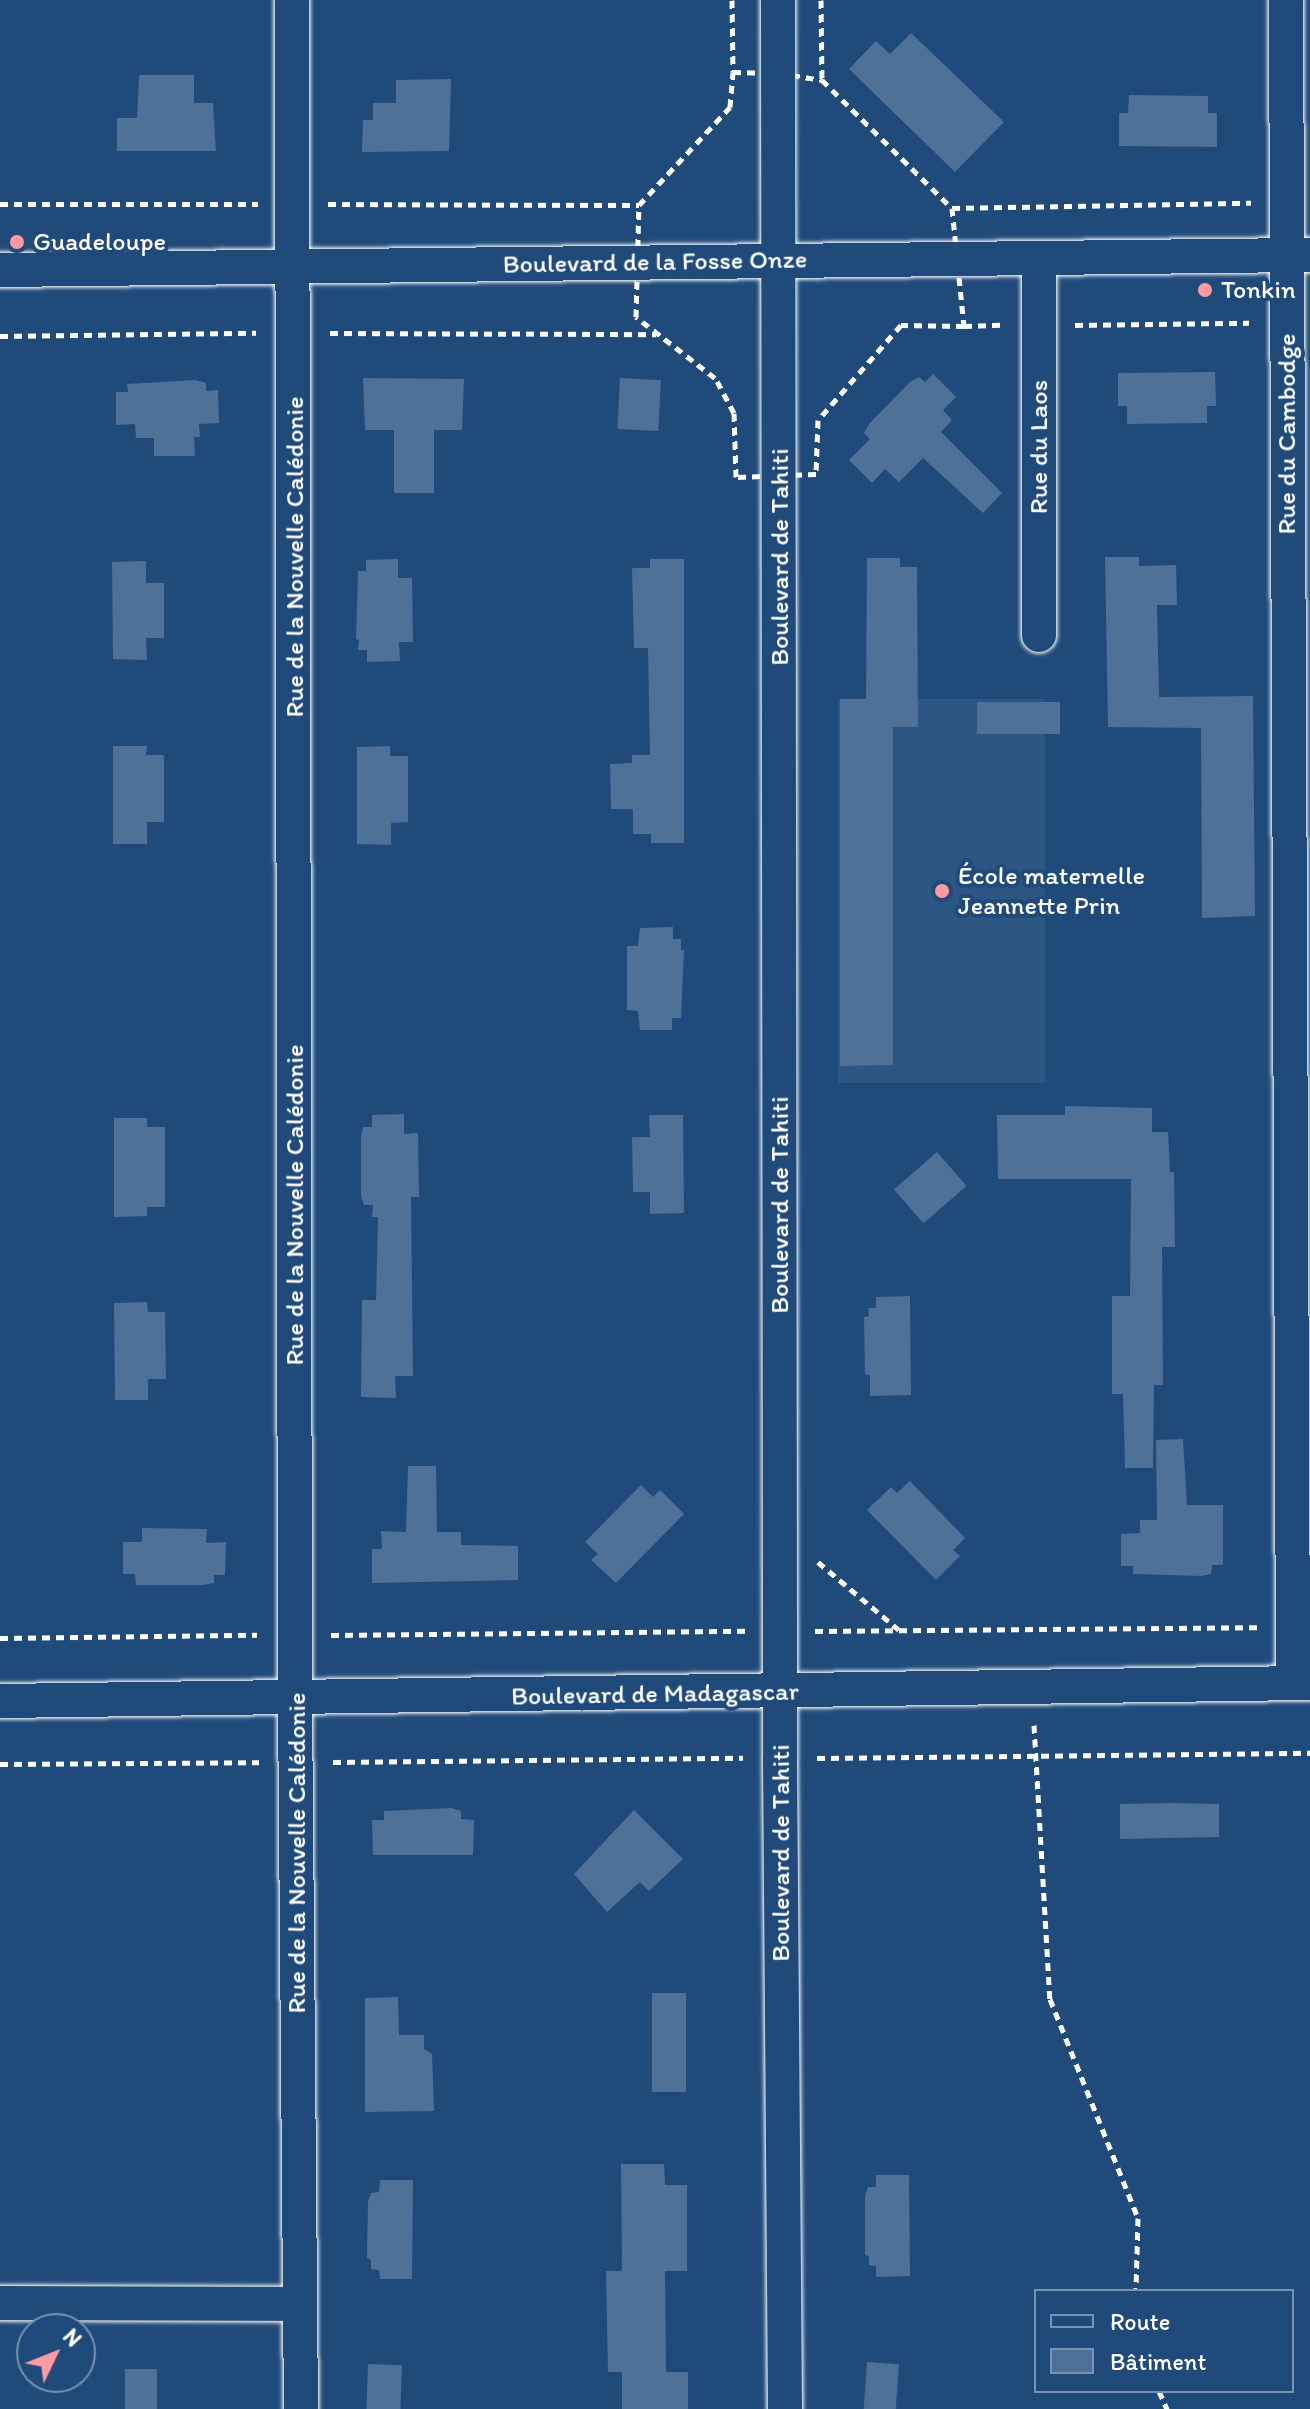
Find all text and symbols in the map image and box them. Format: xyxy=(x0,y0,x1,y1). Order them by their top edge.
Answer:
place label: Guadeloupe xyxy=(33,226,166,258)
marker: Guadeloupe xyxy=(8,233,26,251)
street label: Boulevard de la Fosse Onze xyxy=(503,244,807,280)
place label: Tonkin xyxy=(1221,274,1296,306)
marker: Tonkin xyxy=(1196,281,1214,299)
street label: Rue du Cambodge xyxy=(1271,333,1303,535)
street label: Rue du Laos xyxy=(1023,380,1055,514)
street label: Rue de la Nouvelle Calédonie xyxy=(279,397,311,717)
street label: Boulevard de Tahiti xyxy=(764,449,796,665)
place label: École maternelle Jeannette Prin xyxy=(958,860,1146,922)
marker: École maternelle Jeannette Prin xyxy=(933,882,951,900)
street label: Rue de la Nouvelle Calédonie xyxy=(279,1045,311,1365)
street label: Boulevard de Tahiti xyxy=(764,1097,796,1313)
street label: Boulevard de Madagascar xyxy=(511,1676,799,1712)
street label: Rue de la Nouvelle Calédonie xyxy=(281,1693,313,2013)
street label: Boulevard de Tahiti xyxy=(765,1745,797,1961)
legend xyxy=(1034,2289,1294,2393)
text: Route xyxy=(1110,2307,1170,2336)
north arrow xyxy=(16,2313,96,2393)
text: N xyxy=(58,2323,87,2352)
text: Bâtiment xyxy=(1110,2347,1206,2376)

